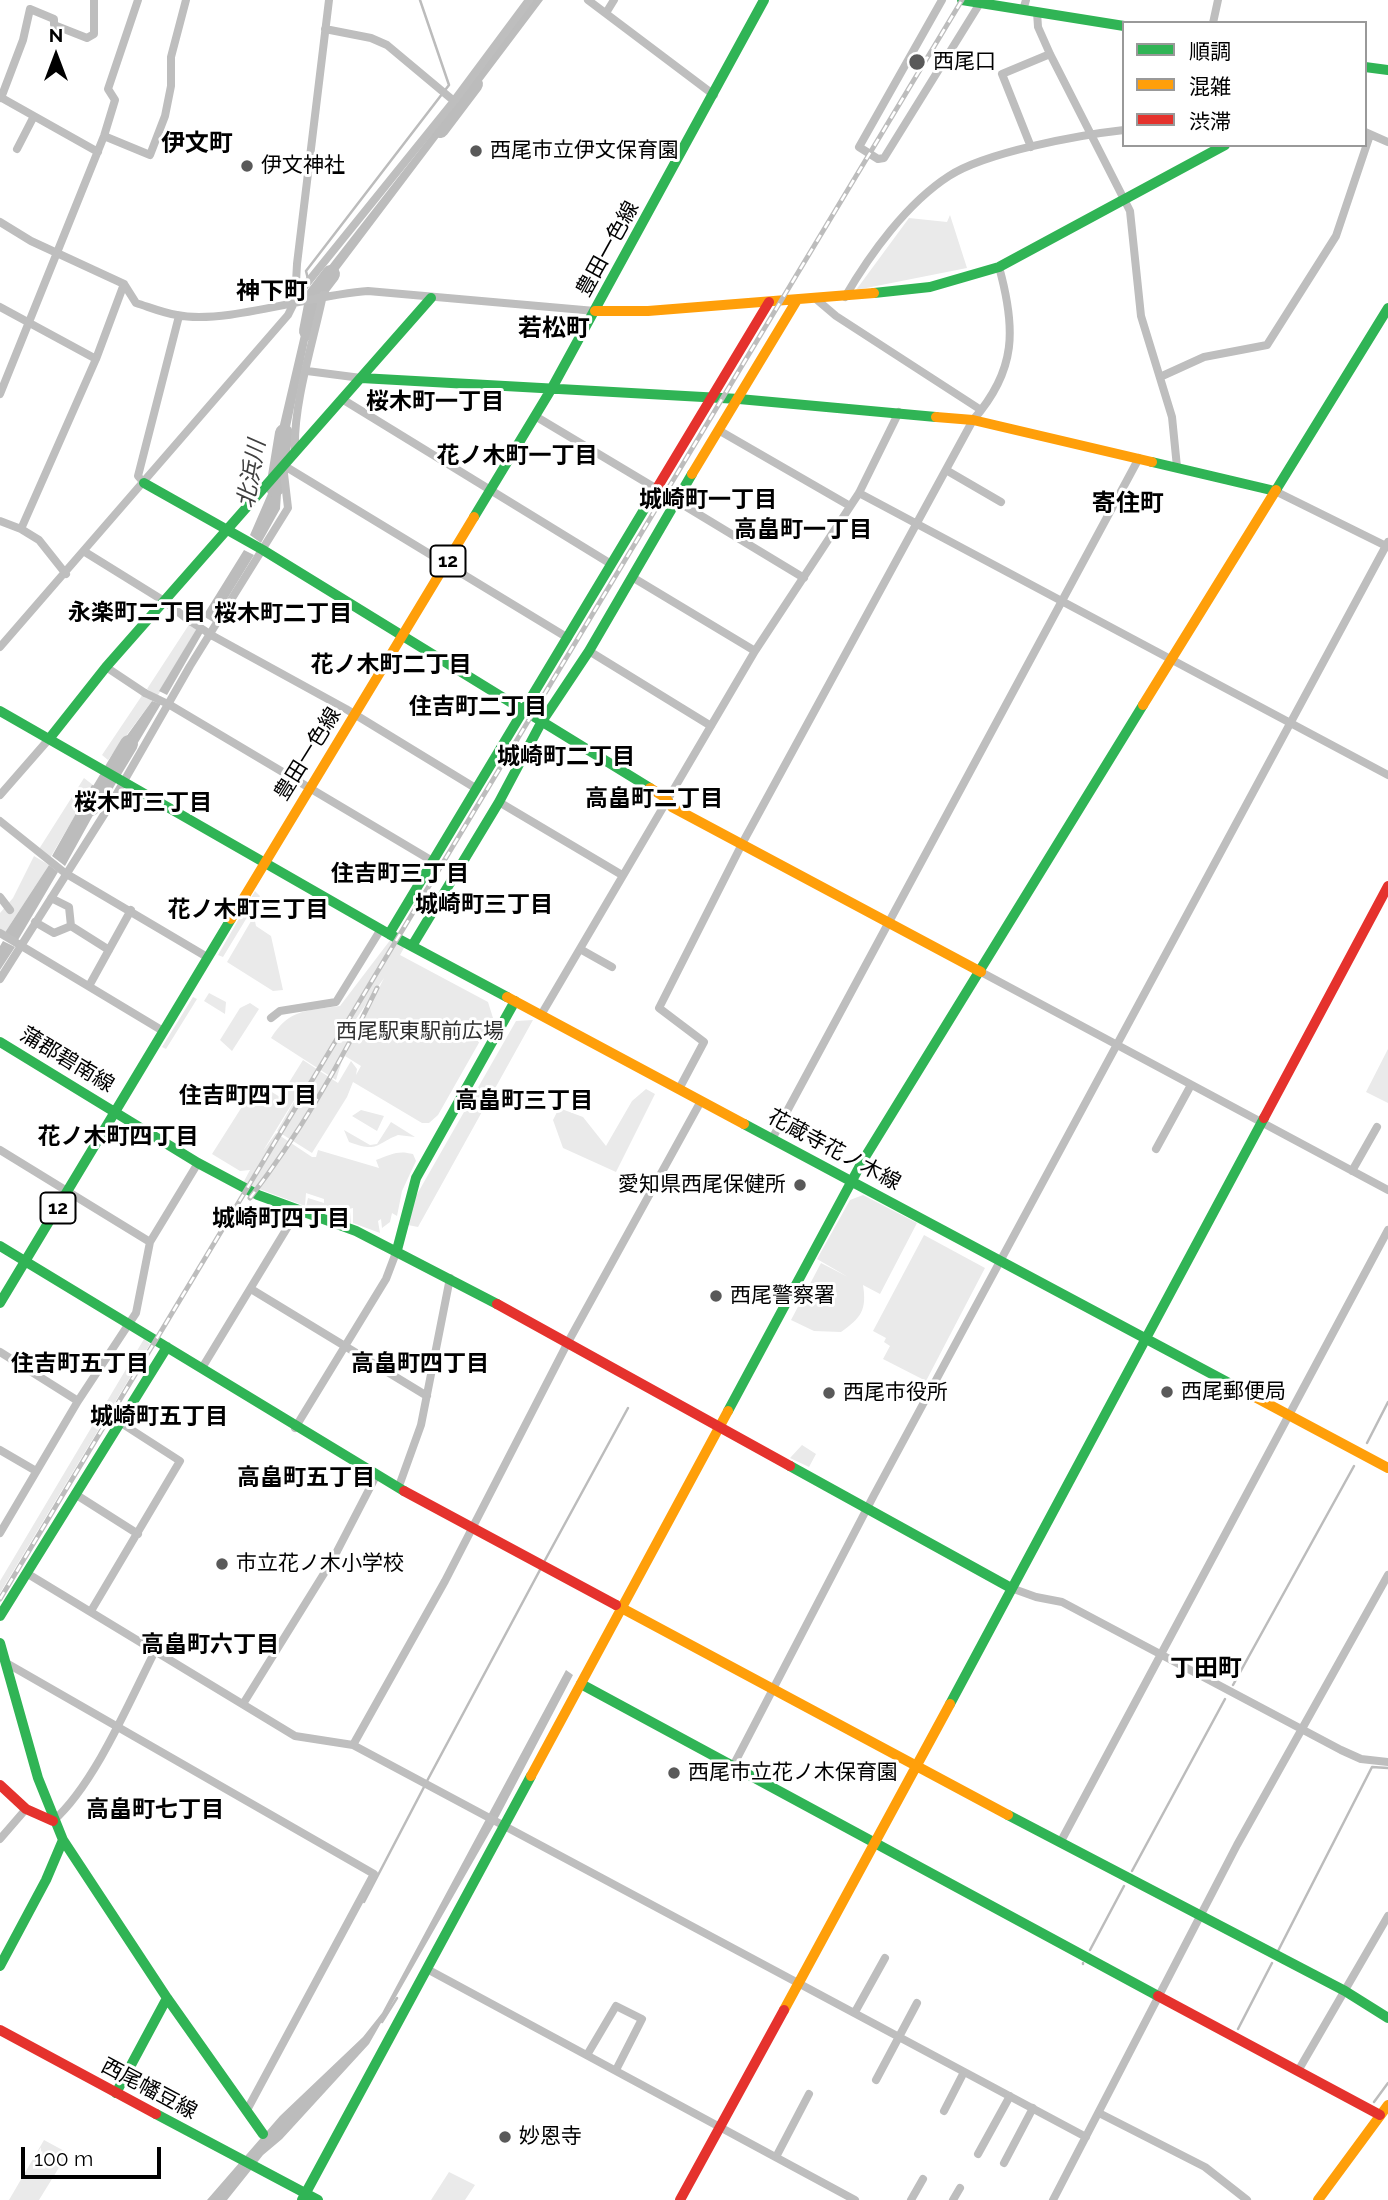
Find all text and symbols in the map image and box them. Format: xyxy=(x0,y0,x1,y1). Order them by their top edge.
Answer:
north arrow xyxy=(21,21,91,91)
legend xyxy=(1122,21,1367,147)
text: N xyxy=(49,24,63,46)
text: 順調 xyxy=(1189,39,1231,64)
place label: 西尾口 xyxy=(933,49,996,75)
marker: 西尾口 xyxy=(907,52,927,72)
text: 混雑 xyxy=(1189,74,1231,99)
text: 渋滞 xyxy=(1189,109,1231,134)
district label: 伊文町 xyxy=(161,130,233,158)
place label: 西尾市立伊文保育園 xyxy=(490,138,679,164)
marker: 西尾市立伊文保育園 xyxy=(468,143,484,159)
place label: 伊文神社 xyxy=(261,153,345,179)
marker: 伊文神社 xyxy=(239,158,255,174)
street label: 豊田一色線 xyxy=(572,197,644,301)
district label: 神下町 xyxy=(236,278,308,306)
district label: 若松町 xyxy=(518,315,590,343)
district label: 桜木町一丁目 xyxy=(366,388,504,416)
water label: 北浜川 xyxy=(232,438,272,510)
district label: 花ノ木町一丁目 xyxy=(437,442,597,470)
district label: 城崎町一丁目 xyxy=(639,486,777,514)
district label: 寄住町 xyxy=(1092,490,1164,518)
district label: 高畠町一丁目 xyxy=(734,516,872,544)
road number: 12 xyxy=(430,546,466,576)
district label: 永楽町二丁目 xyxy=(68,599,206,627)
district label: 桜木町二丁目 xyxy=(214,600,352,628)
district label: 花ノ木町二丁目 xyxy=(311,651,471,679)
district label: 住吉町二丁目 xyxy=(409,693,547,721)
street label: 豊田一色線 xyxy=(269,703,347,805)
district label: 城崎町二丁目 xyxy=(497,743,635,771)
district label: 高畠町二丁目 xyxy=(585,785,723,813)
district label: 桜木町三丁目 xyxy=(74,789,212,817)
district label: 住吉町三丁目 xyxy=(331,860,469,888)
district label: 城崎町三丁目 xyxy=(415,891,553,919)
district label: 花ノ木町三丁目 xyxy=(168,896,328,924)
park label: 西尾駅東駅前広場 xyxy=(336,1019,504,1045)
street label: 蒲郡碧南線 xyxy=(16,1022,118,1098)
district label: 住吉町四丁目 xyxy=(179,1082,317,1110)
district label: 高畠町三丁目 xyxy=(455,1087,593,1115)
street label: 花蔵寺花ノ木線 xyxy=(763,1104,905,1196)
district label: 花ノ木町四丁目 xyxy=(38,1123,198,1151)
place label: 愛知県西尾保健所 xyxy=(618,1172,786,1198)
marker: 愛知県西尾保健所 xyxy=(792,1177,808,1193)
road number: 12 xyxy=(41,1192,76,1224)
district label: 城崎町四丁目 xyxy=(212,1205,350,1233)
place label: 西尾警察署 xyxy=(730,1283,835,1309)
marker: 西尾警察署 xyxy=(708,1288,724,1304)
district label: 住吉町五丁目 xyxy=(11,1350,149,1378)
district label: 高畠町四丁目 xyxy=(351,1350,489,1378)
place label: 西尾郵便局 xyxy=(1181,1379,1286,1405)
place label: 西尾市役所 xyxy=(843,1380,948,1406)
marker: 西尾郵便局 xyxy=(1159,1384,1175,1400)
marker: 西尾市役所 xyxy=(821,1385,837,1401)
district label: 城崎町五丁目 xyxy=(90,1403,228,1431)
district label: 高畠町五丁目 xyxy=(237,1464,375,1492)
place label: 市立花ノ木小学校 xyxy=(236,1551,404,1577)
marker: 市立花ノ木小学校 xyxy=(214,1556,230,1572)
district label: 高畠町六丁目 xyxy=(141,1631,279,1659)
district label: 丁田町 xyxy=(1170,1655,1242,1683)
place label: 西尾市立花ノ木保育園 xyxy=(688,1760,898,1786)
marker: 西尾市立花ノ木保育園 xyxy=(666,1765,682,1781)
district label: 高畠町七丁目 xyxy=(86,1796,224,1824)
street label: 西尾幡豆線 xyxy=(97,2053,201,2125)
place label: 妙恩寺 xyxy=(519,2124,582,2150)
marker: 妙恩寺 xyxy=(497,2129,513,2145)
scale bar xyxy=(24,2134,164,2178)
text: 100 m xyxy=(34,2146,93,2171)

